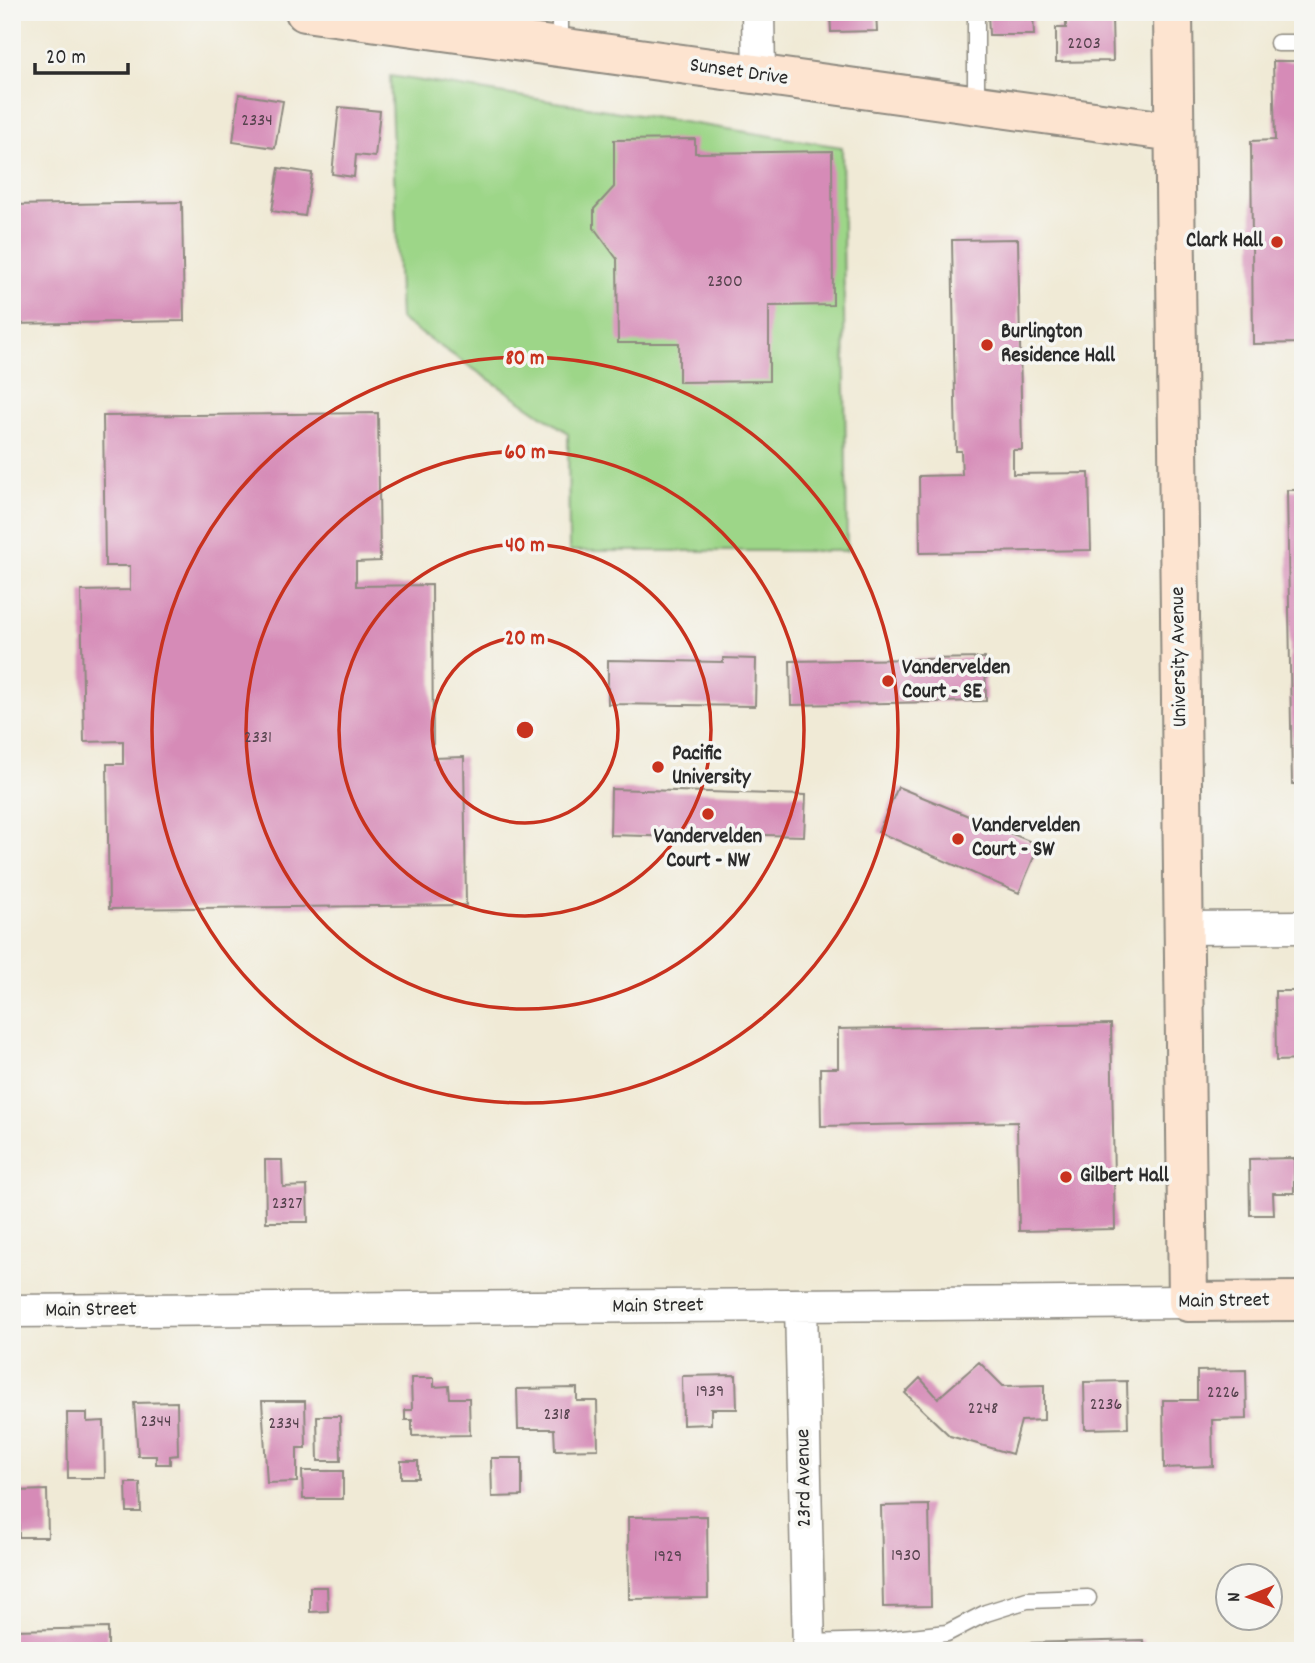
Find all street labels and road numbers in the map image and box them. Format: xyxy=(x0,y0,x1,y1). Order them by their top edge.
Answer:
street label: Sunset Drive xyxy=(688,51,790,95)
street label: University Avenue xyxy=(1164,586,1196,728)
street label: Main Street xyxy=(1178,1286,1270,1318)
street label: Main Street xyxy=(612,1291,704,1323)
street label: Main Street xyxy=(45,1295,137,1327)
street label: 23rd Avenue xyxy=(789,1429,821,1527)

